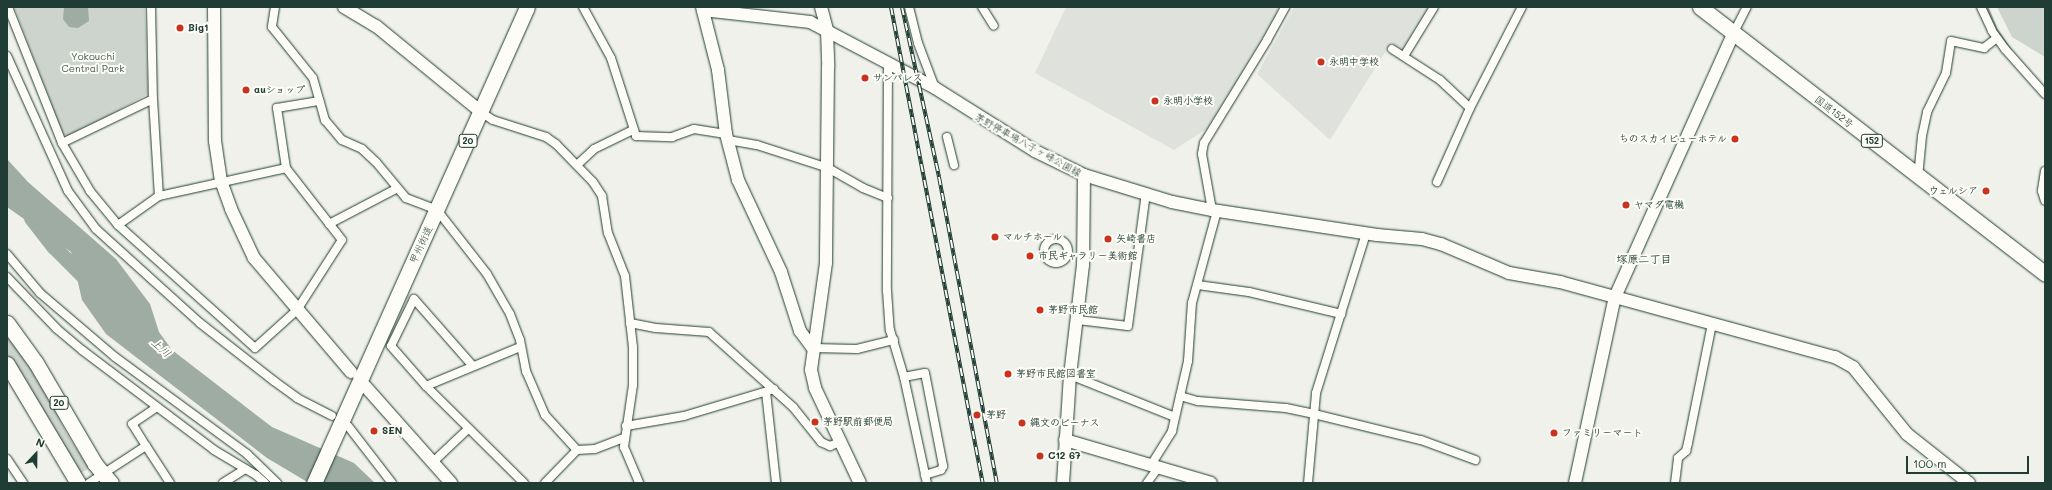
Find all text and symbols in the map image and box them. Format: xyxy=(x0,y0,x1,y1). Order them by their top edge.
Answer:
place label: Big1 xyxy=(188,22,209,34)
marker: Big1 xyxy=(175,23,185,33)
park label: Yokouchi Central Park xyxy=(62,50,124,74)
place label: 永明中学校 xyxy=(1329,56,1379,68)
marker: 永明中学校 xyxy=(1316,57,1326,67)
place label: サンパレス xyxy=(873,72,923,84)
marker: サンパレス xyxy=(860,73,870,83)
place label: auショップ xyxy=(254,84,306,96)
marker: auショップ xyxy=(241,85,251,95)
street label: 国道152号 xyxy=(1812,93,1856,131)
place label: 永明小学校 xyxy=(1163,95,1213,107)
marker: 永明小学校 xyxy=(1150,96,1160,106)
street label: 茅野停車場八子ヶ峰公園線 xyxy=(973,111,1083,179)
place label: ちのスカイビューホテル xyxy=(1617,133,1727,145)
road number: 20 xyxy=(458,134,478,148)
marker: ちのスカイビューホテル xyxy=(1730,134,1740,144)
road number: 152 xyxy=(1860,134,1884,148)
place label: ウェルシア xyxy=(1928,185,1978,197)
marker: ウェルシア xyxy=(1981,186,1991,196)
place label: ヤマダ電機 xyxy=(1634,199,1684,211)
marker: ヤマダ電機 xyxy=(1621,200,1631,210)
street label: 甲州街道 xyxy=(407,224,435,266)
place label: マルチホール xyxy=(1003,231,1063,243)
marker: マルチホール xyxy=(990,232,1000,242)
place label: 矢崎書店 xyxy=(1116,233,1156,245)
marker: 矢崎書店 xyxy=(1103,234,1113,244)
place label: 市民ギャラリー美術館 xyxy=(1038,250,1138,262)
marker: 市民ギャラリー美術館 xyxy=(1025,251,1035,261)
district label: 塚原二丁目 xyxy=(1617,252,1671,266)
place label: 茅野市民館 xyxy=(1048,304,1098,316)
marker: 茅野市民館 xyxy=(1035,305,1045,315)
water label: 上川 xyxy=(148,336,174,360)
place label: 茅野市民館図書室 xyxy=(1016,368,1096,380)
marker: 茅野市民館図書室 xyxy=(1003,369,1013,379)
road number: 20 xyxy=(49,396,69,410)
marker: 茅野 xyxy=(971,409,983,421)
place label: 茅野 xyxy=(986,409,1006,421)
place label: 茅野駅前郵便局 xyxy=(823,416,893,428)
marker: 茅野駅前郵便局 xyxy=(810,417,820,427)
place label: 縄文のビーナス xyxy=(1030,417,1100,429)
marker: 縄文のビーナス xyxy=(1017,418,1027,428)
place label: SEN xyxy=(382,425,402,437)
marker: SEN xyxy=(369,426,379,436)
place label: ファミリーマート xyxy=(1562,427,1642,439)
marker: ファミリーマート xyxy=(1549,428,1559,438)
north arrow xyxy=(16,434,56,474)
text: N xyxy=(34,434,47,451)
scale bar xyxy=(1908,448,2031,474)
place label: C12 67 xyxy=(1048,450,1081,462)
marker: C12 67 xyxy=(1035,451,1045,461)
text: 100 m xyxy=(1913,455,1947,471)

